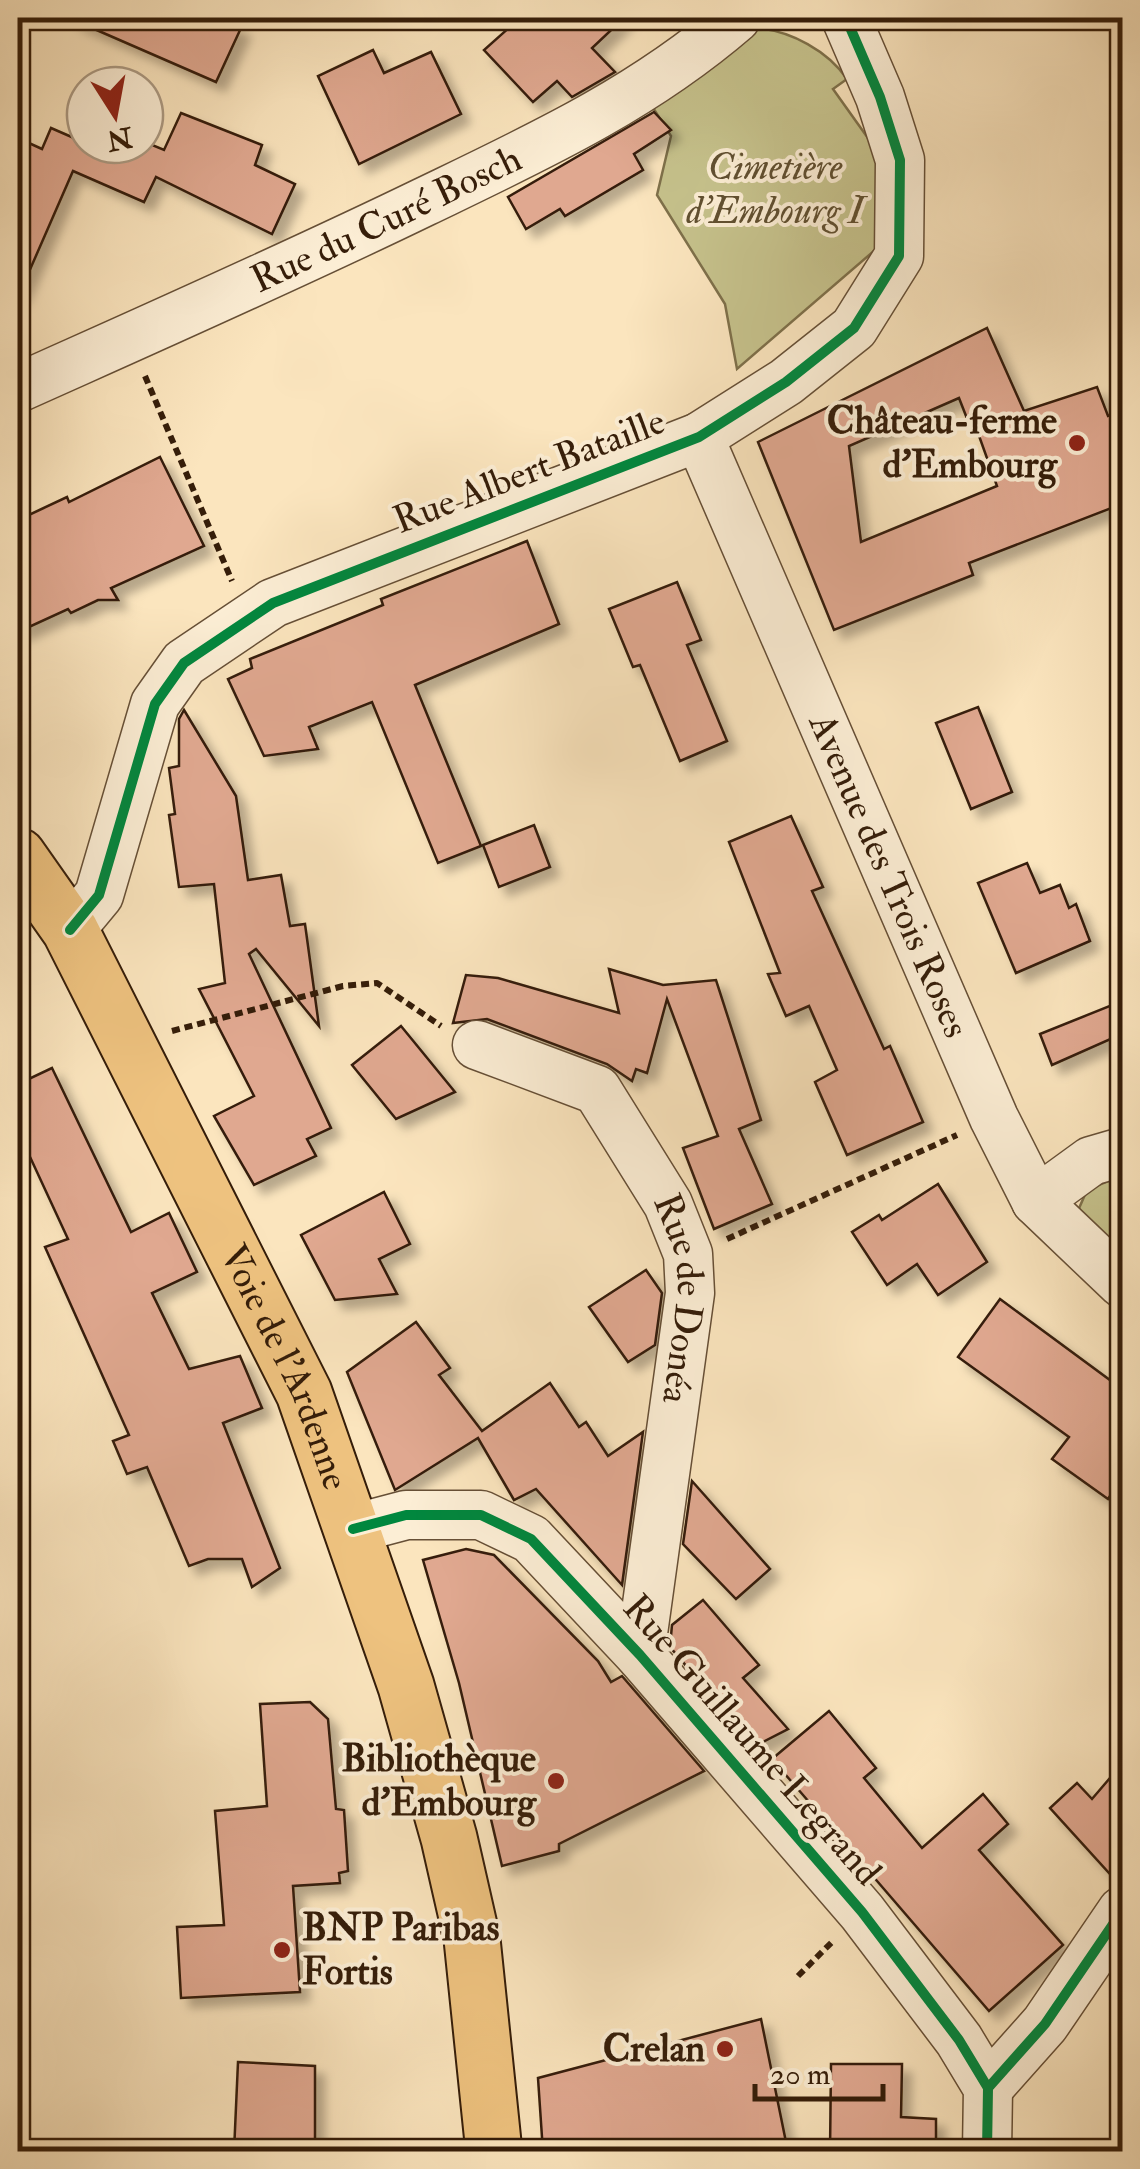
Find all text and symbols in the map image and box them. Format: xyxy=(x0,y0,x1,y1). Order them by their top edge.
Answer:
north arrow xyxy=(65,65,165,165)
text: N xyxy=(103,118,136,158)
street label: Rue du Curé Bosch xyxy=(244,135,529,304)
park label: Cimetière d'Embourg I xyxy=(685,143,868,235)
street label: Rue Albert Bataille xyxy=(386,397,672,545)
place label: Château-ferme d'Embourg xyxy=(827,397,1058,489)
marker: Château-ferme d'Embourg xyxy=(1066,432,1088,454)
street label: Avenue des Trois Roses xyxy=(797,705,980,1045)
street label: Rue de Donéa xyxy=(642,1187,714,1407)
street label: Voie de l'Ardenne xyxy=(209,1236,360,1496)
street label: Rue Guillaume Legrand xyxy=(612,1585,892,1896)
place label: Bibliothèque d'Embourg xyxy=(341,1735,537,1827)
marker: Bibliothèque d'Embourg xyxy=(545,1770,567,1792)
place label: BNP Paribas Fortis xyxy=(302,1904,500,1996)
marker: BNP Paribas Fortis xyxy=(271,1939,293,1961)
place label: Crelan xyxy=(603,2025,705,2073)
marker: Crelan xyxy=(714,2038,736,2060)
scale bar xyxy=(755,2039,882,2101)
text: 20 m xyxy=(770,2056,830,2093)

